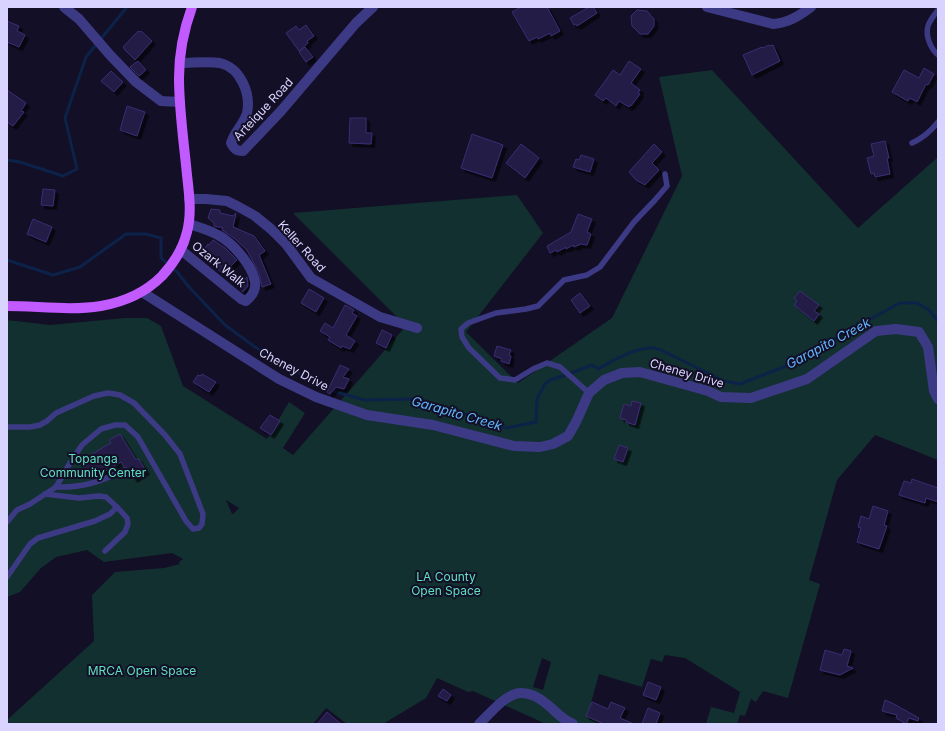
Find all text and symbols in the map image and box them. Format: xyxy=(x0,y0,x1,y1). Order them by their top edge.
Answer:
street label: Arteique Road xyxy=(230,74,296,144)
street label: Keller Road xyxy=(275,217,329,275)
street label: Ozark Walk xyxy=(189,238,249,290)
water label: Garapito Creek xyxy=(783,314,874,372)
street label: Cheney Drive xyxy=(257,344,331,394)
street label: Cheney Drive xyxy=(648,355,726,391)
water label: Garapito Creek xyxy=(410,392,505,434)
park label: Topanga Community Center xyxy=(40,451,147,480)
park label: LA County Open Space xyxy=(411,569,481,598)
park label: MRCA Open Space xyxy=(88,663,196,678)

